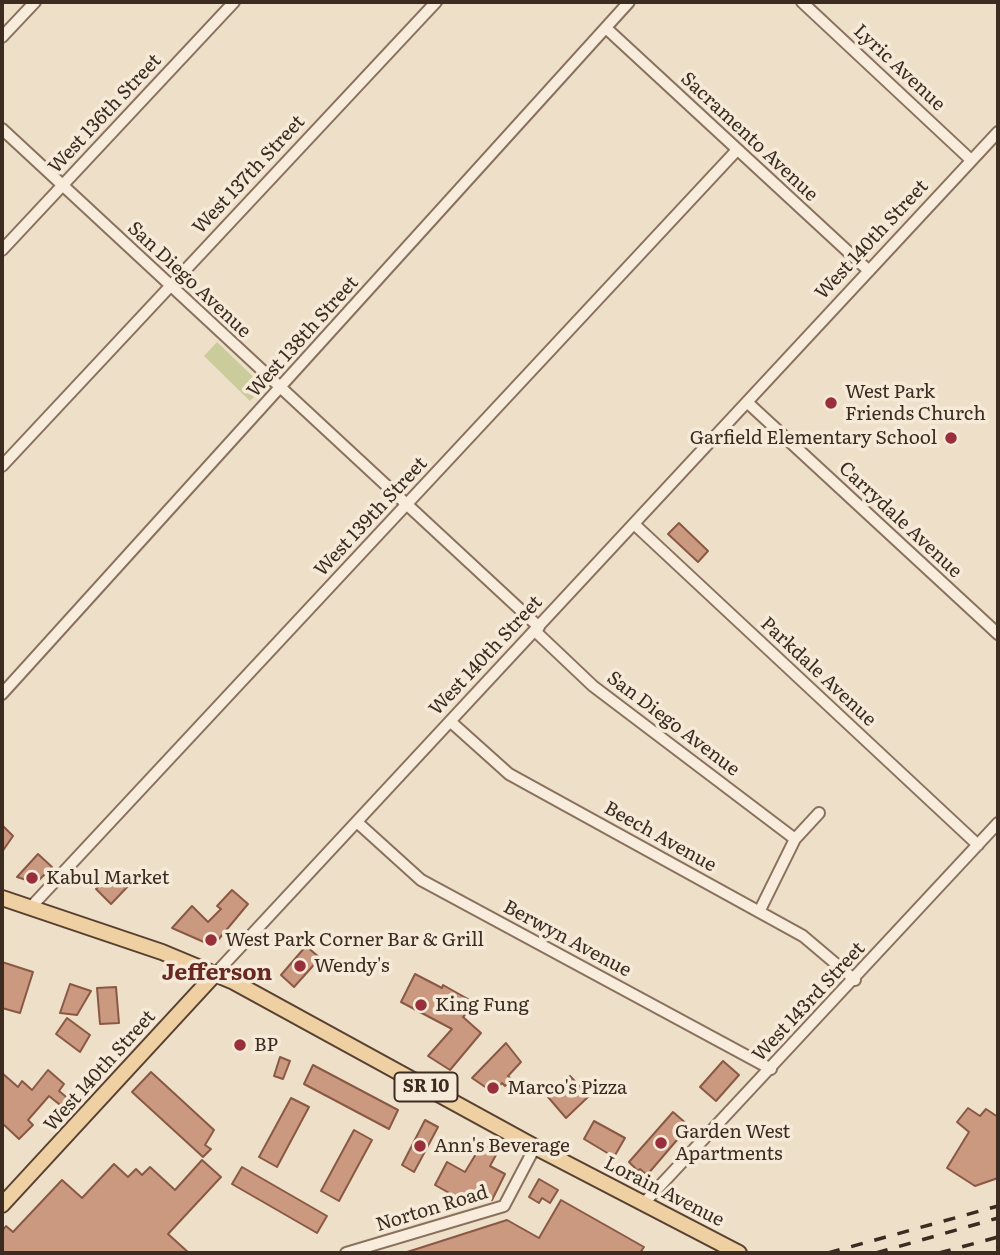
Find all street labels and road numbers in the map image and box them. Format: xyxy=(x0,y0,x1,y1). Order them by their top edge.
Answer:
street label: Lyric Avenue xyxy=(848,20,950,116)
street label: West 136th Street xyxy=(44,49,166,179)
street label: Sacramento Avenue xyxy=(676,68,822,206)
street label: West 137th Street xyxy=(188,111,310,239)
street label: West 140th Street xyxy=(811,175,933,305)
street label: San Diego Avenue xyxy=(123,217,255,343)
street label: West 138th Street xyxy=(243,272,363,402)
street label: West 139th Street xyxy=(310,453,432,581)
street label: Carrydale Avenue xyxy=(834,457,966,583)
street label: West 140th Street xyxy=(425,591,547,721)
street label: Parkdale Avenue xyxy=(755,613,881,731)
street label: San Diego Avenue xyxy=(602,667,744,781)
street label: Beech Avenue xyxy=(600,797,720,877)
street label: Berwyn Avenue xyxy=(499,896,635,982)
street label: West 143rd Street xyxy=(748,938,870,1066)
street label: West 140th Street xyxy=(40,1006,160,1136)
road number: SR 10 xyxy=(394,1072,458,1102)
street label: Lorain Avenue xyxy=(600,1152,728,1232)
street label: Norton Road xyxy=(373,1181,491,1237)

